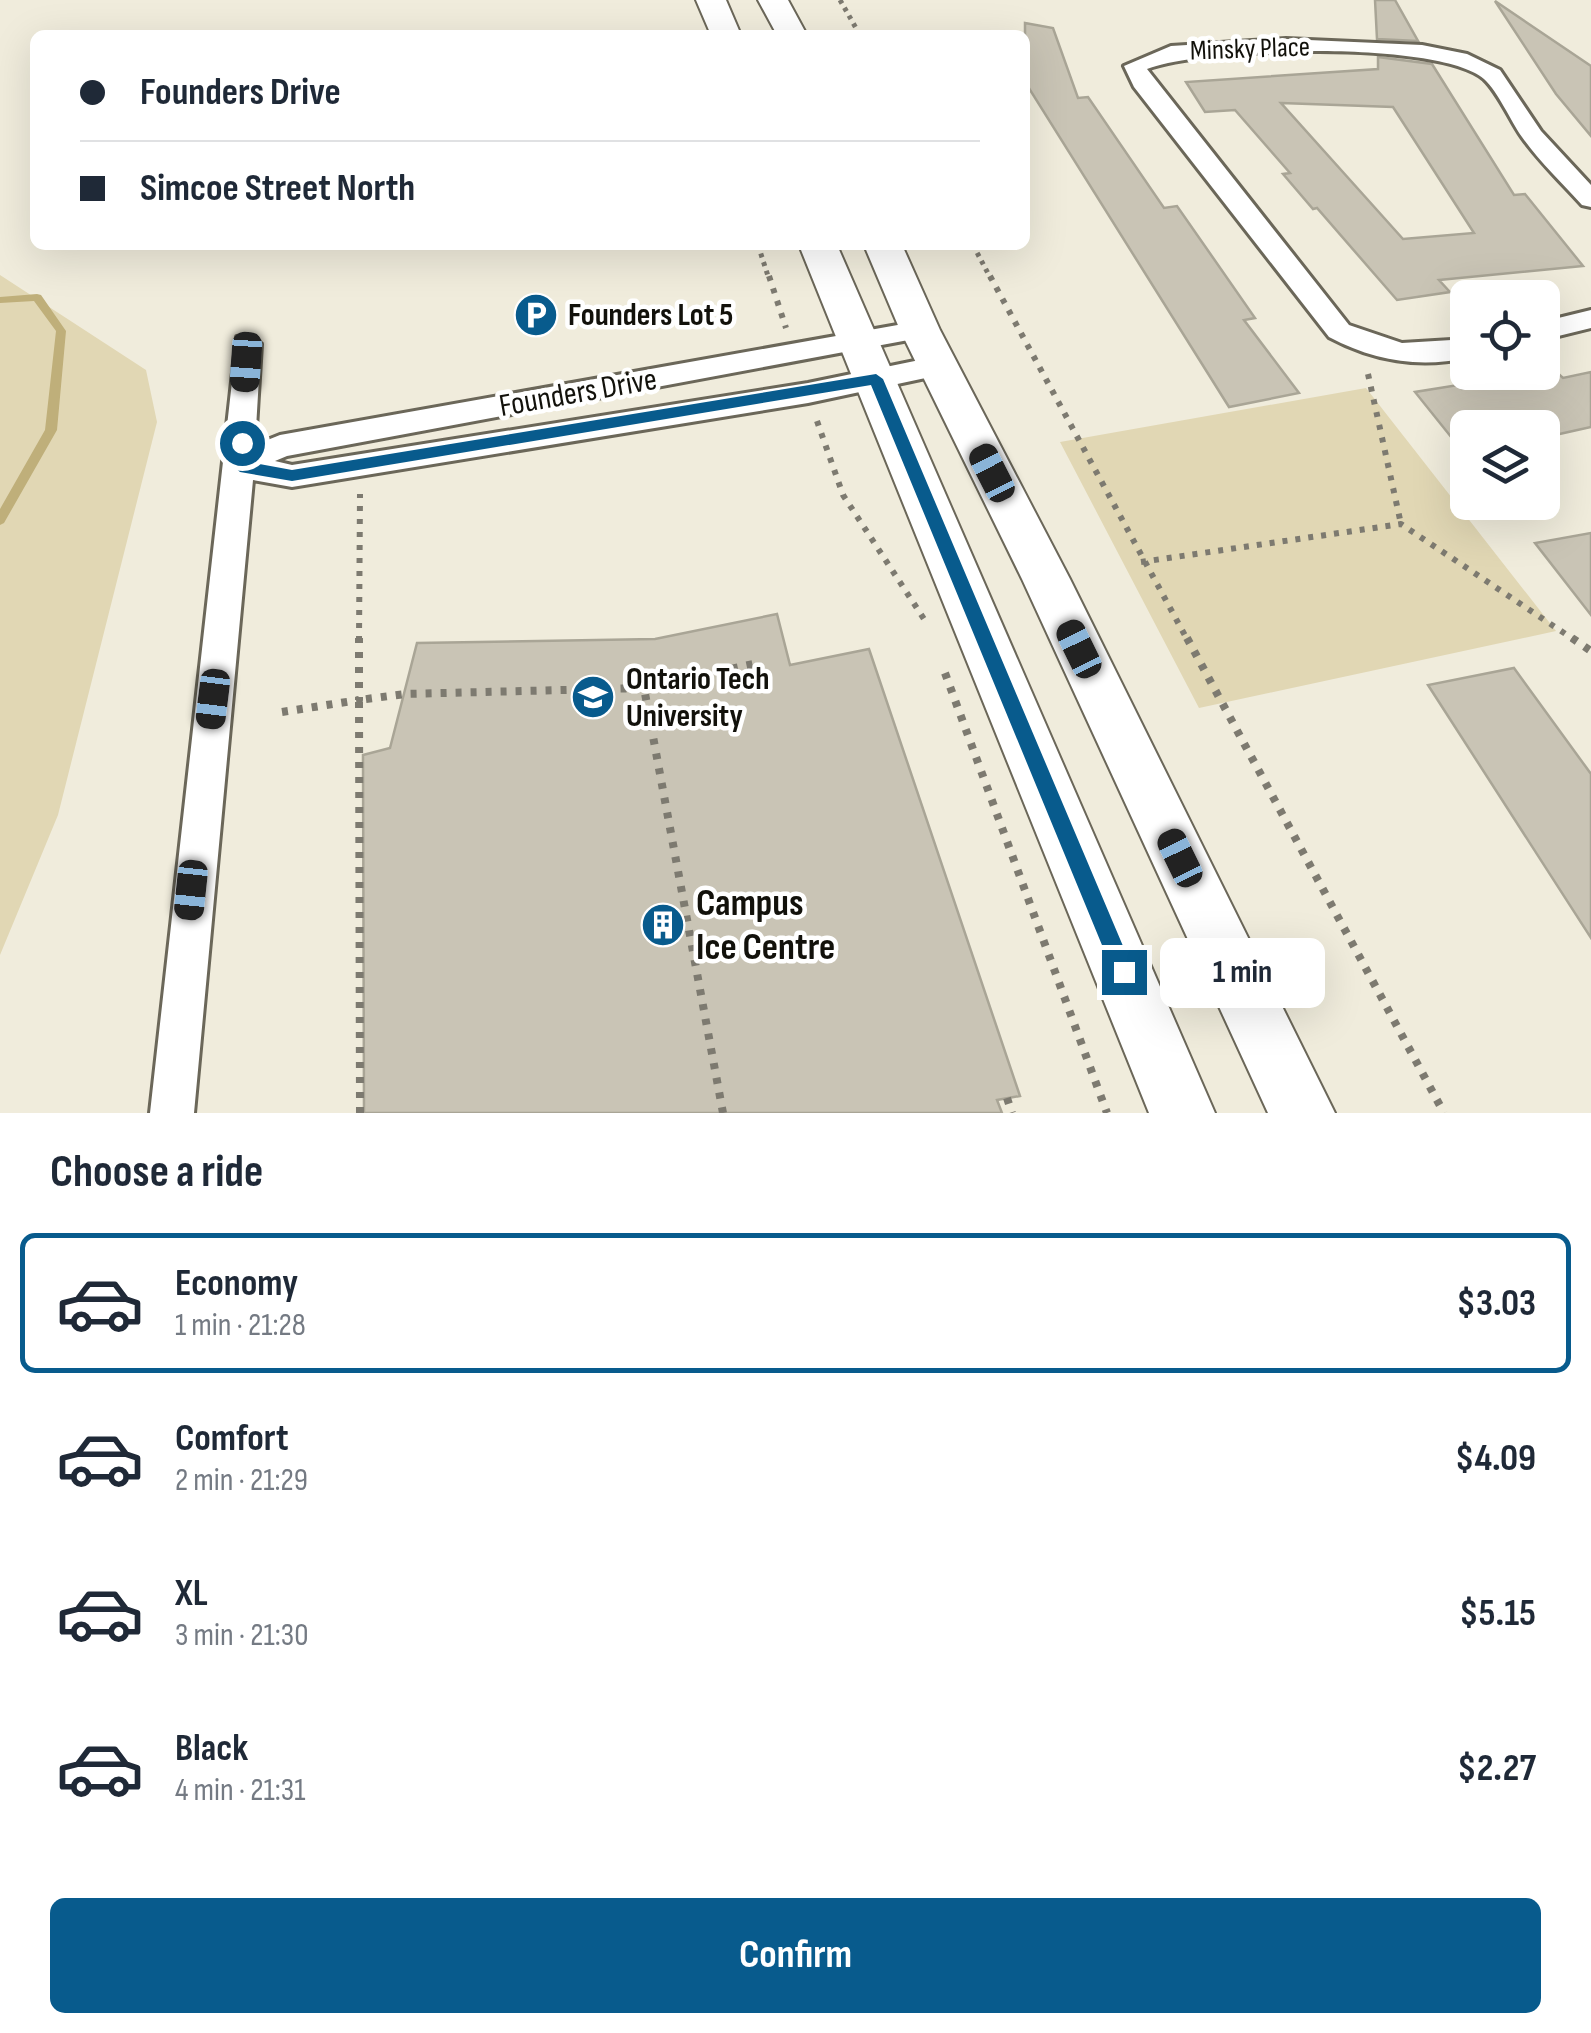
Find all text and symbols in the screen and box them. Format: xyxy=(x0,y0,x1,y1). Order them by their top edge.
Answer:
street label: Minsky Place xyxy=(1189,30,1311,68)
text: Founders Drive xyxy=(140,70,341,115)
text: Simcoe Street North xyxy=(140,166,415,211)
map controls xyxy=(1450,280,1560,520)
button: locate xyxy=(1450,280,1560,390)
parking icon: Founders Lot 5 xyxy=(513,292,559,338)
place label: Founders Lot 5 xyxy=(568,296,733,335)
car xyxy=(229,331,263,393)
street label: Founders Drive xyxy=(496,360,660,426)
button: layers xyxy=(1450,410,1560,520)
route start xyxy=(220,421,265,466)
car xyxy=(965,439,1019,507)
car xyxy=(1052,615,1106,683)
place label: Ontario Tech University xyxy=(626,660,769,736)
car xyxy=(194,667,232,731)
school or university icon: Ontario Tech University xyxy=(570,674,616,720)
car xyxy=(1153,824,1207,892)
car xyxy=(173,859,209,921)
place label: Campus Ice Centre xyxy=(696,881,835,970)
building icon: Campus Ice Centre xyxy=(640,902,686,948)
callout: 1 min xyxy=(1159,937,1324,1007)
route end xyxy=(1102,950,1147,995)
text: 1 min xyxy=(1213,953,1272,992)
text: Choose a ride xyxy=(50,1145,263,1200)
icon: car xyxy=(55,1258,145,1348)
text: Economy xyxy=(175,1261,298,1306)
text: $3.03 xyxy=(1457,1281,1536,1326)
text: 1 min · 21:28 xyxy=(175,1306,306,1345)
icon: car xyxy=(55,1413,145,1503)
text: Comfort xyxy=(175,1416,289,1461)
text: $4.09 xyxy=(1455,1436,1536,1481)
text: 2 min · 21:29 xyxy=(175,1461,308,1500)
icon: car xyxy=(55,1568,145,1658)
text: XL xyxy=(175,1571,208,1616)
text: $5.15 xyxy=(1459,1591,1536,1636)
text: 3 min · 21:30 xyxy=(175,1616,308,1655)
icon: car xyxy=(55,1723,145,1813)
text: Black xyxy=(175,1726,248,1771)
text: $2.27 xyxy=(1457,1746,1536,1791)
text: 4 min · 21:31 xyxy=(175,1771,305,1810)
button: Confirm xyxy=(50,1898,1541,2013)

